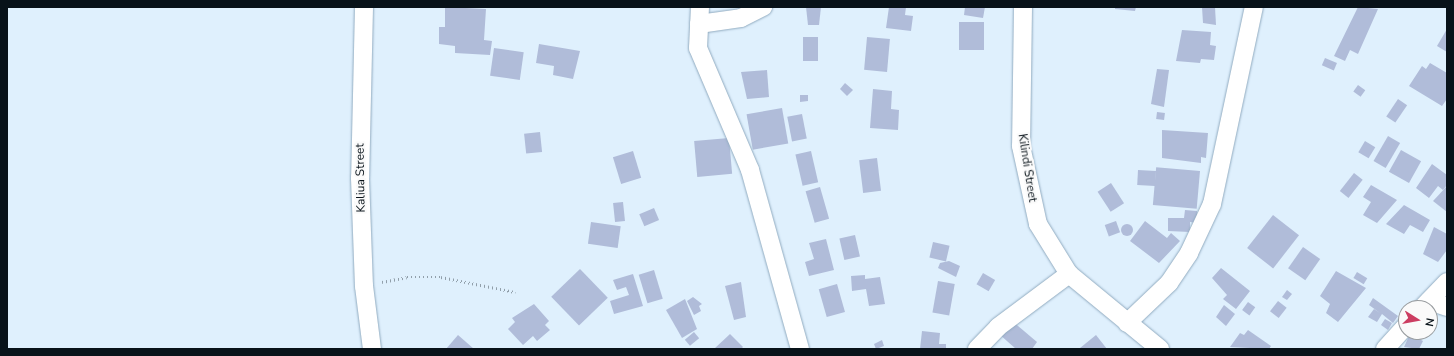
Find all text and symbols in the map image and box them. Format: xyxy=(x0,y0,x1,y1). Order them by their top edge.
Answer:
street label: Kilindi Street xyxy=(1014,133,1040,203)
street label: Kaliua Street xyxy=(353,143,369,213)
north arrow xyxy=(1398,300,1438,340)
text: N xyxy=(1421,317,1437,328)

